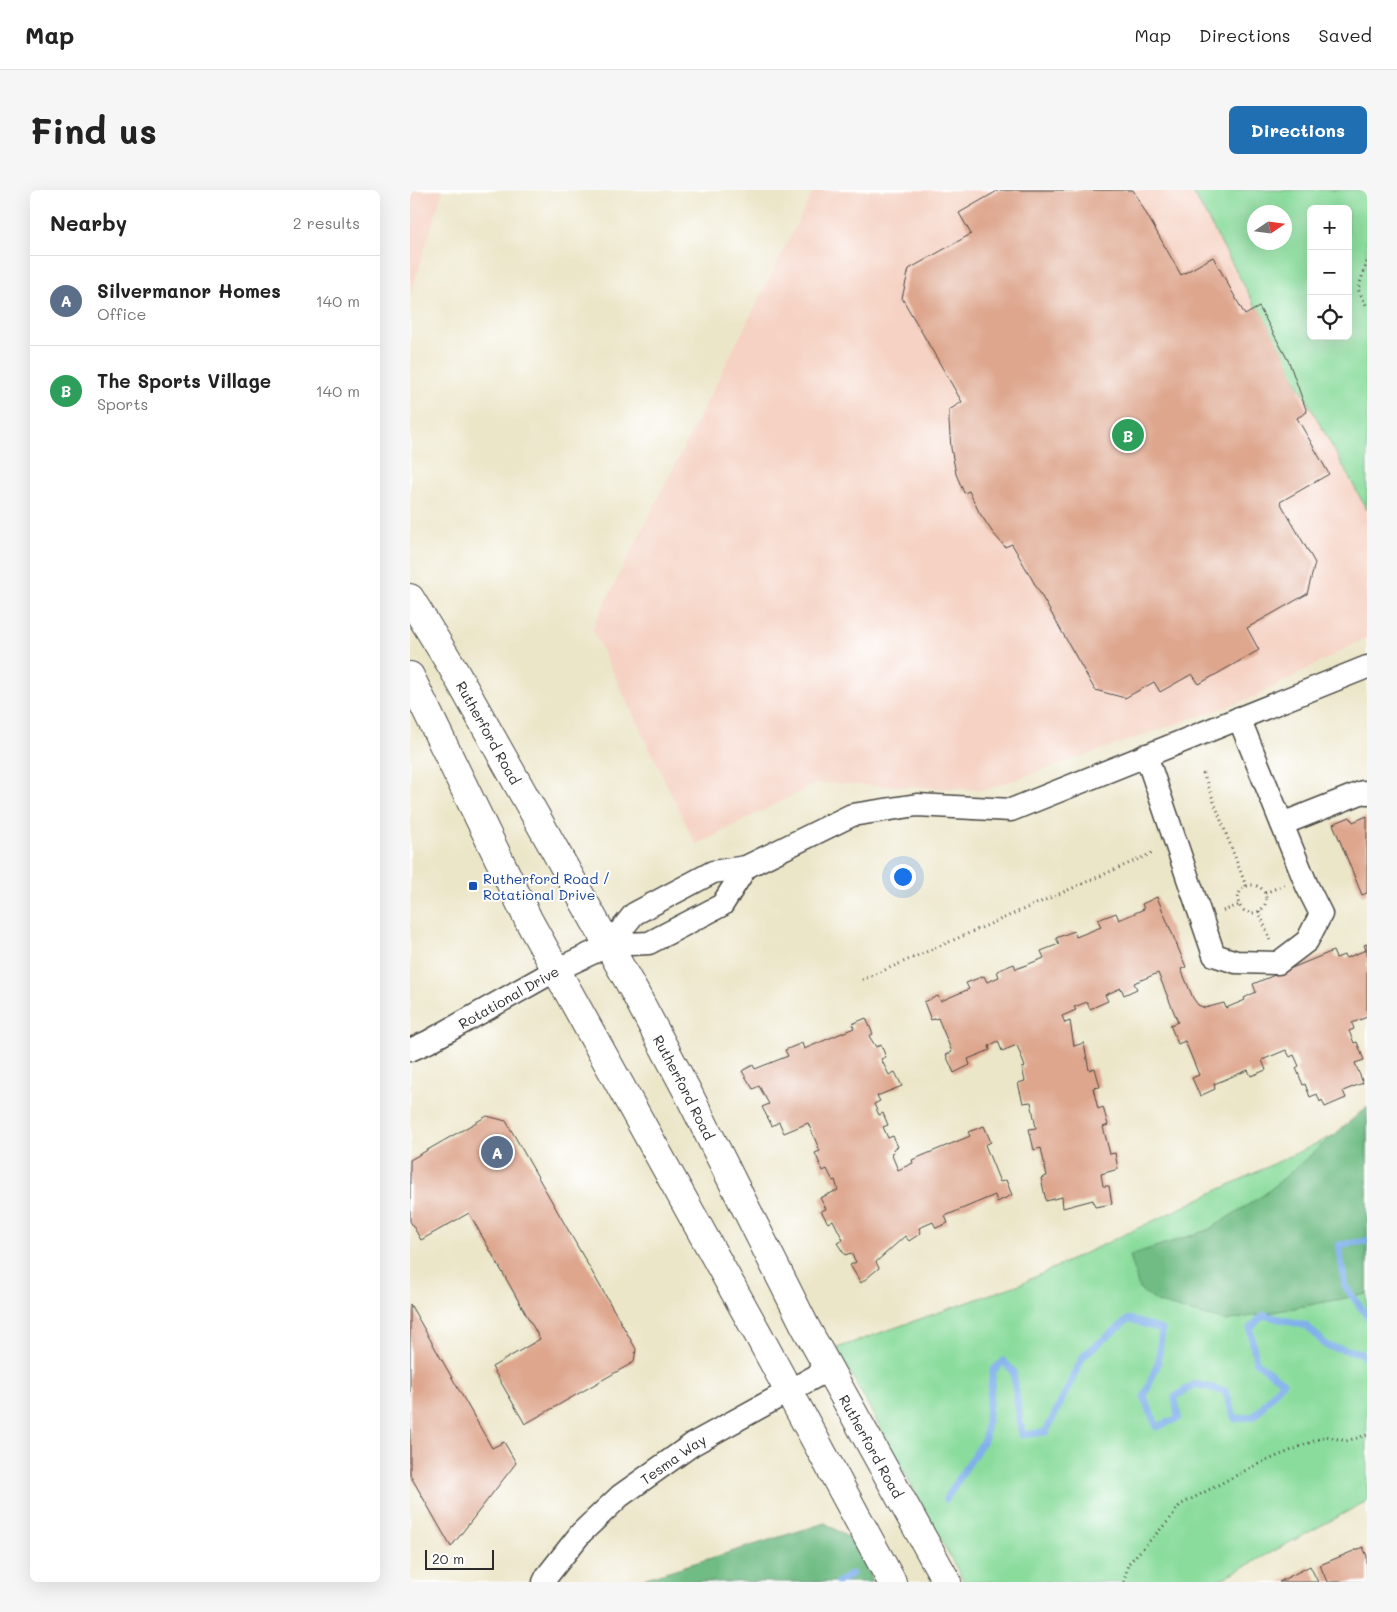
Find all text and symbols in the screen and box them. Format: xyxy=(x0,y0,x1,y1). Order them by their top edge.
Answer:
text: Map xyxy=(25,19,74,50)
text: Map xyxy=(1134,23,1171,47)
text: Directions xyxy=(1199,23,1291,47)
text: Saved xyxy=(1319,23,1372,47)
button: Directions xyxy=(1229,106,1367,154)
text: Find us xyxy=(30,107,157,153)
north arrow xyxy=(1247,205,1292,250)
map controls xyxy=(1307,205,1352,340)
button: + xyxy=(1307,205,1352,250)
text: Nearby xyxy=(50,209,127,236)
text: 2 results xyxy=(293,212,360,233)
button: − xyxy=(1307,250,1352,295)
text: Silvermanor Homes xyxy=(97,278,281,303)
text: A xyxy=(60,290,72,311)
text: 140 m xyxy=(316,290,360,311)
button: locate xyxy=(1307,295,1352,340)
text: Office xyxy=(97,303,146,324)
text: The Sports Village xyxy=(97,368,271,393)
text: B xyxy=(61,380,71,401)
text: 140 m xyxy=(316,380,360,401)
text: Sports xyxy=(97,393,148,414)
pin: B xyxy=(1112,416,1144,454)
street label: Rutherford Road xyxy=(452,678,526,788)
your location xyxy=(890,864,916,890)
place label: Rutherford Road / Rotational Drive xyxy=(483,869,610,904)
marker: Rutherford Road / Rotational Drive xyxy=(467,880,479,892)
street label: Rotational Drive xyxy=(455,961,562,1033)
street label: Rutherford Road xyxy=(649,1031,719,1143)
pin: A xyxy=(481,1133,513,1171)
street label: Rutherford Road xyxy=(835,1391,908,1501)
street label: Tesma Way xyxy=(636,1429,709,1488)
scale bar xyxy=(425,1547,494,1570)
text: 20 m xyxy=(432,1549,464,1568)

